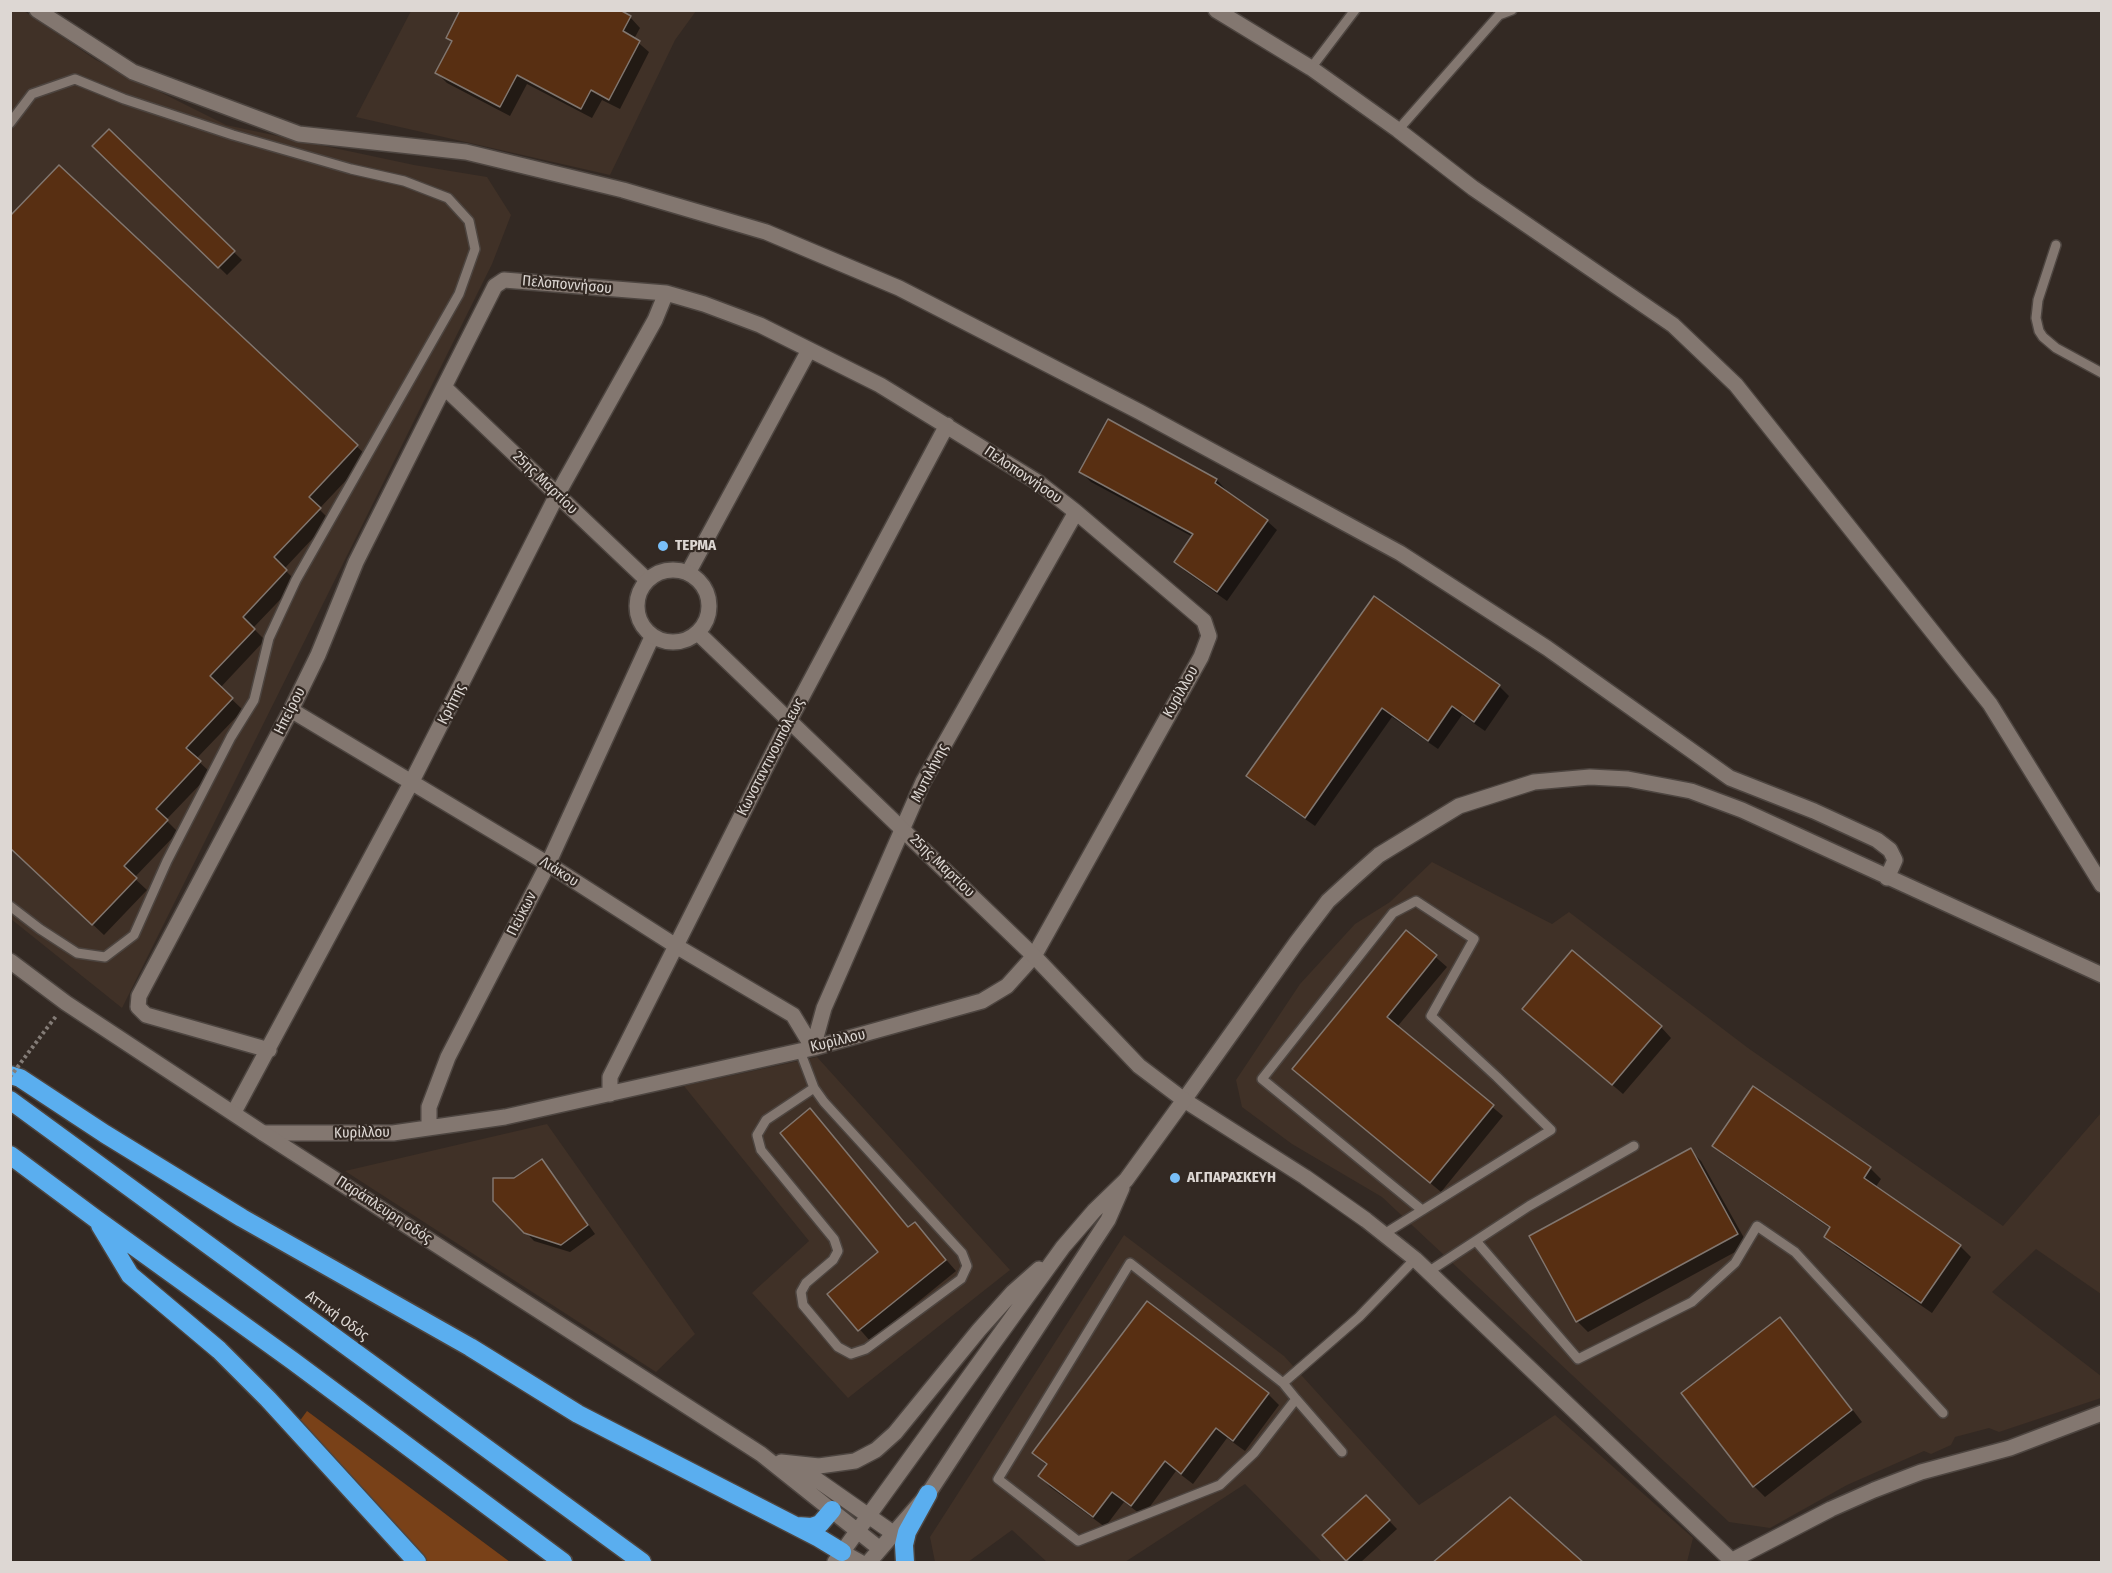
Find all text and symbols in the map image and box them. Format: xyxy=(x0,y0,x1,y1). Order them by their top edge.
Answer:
street label: Πελοποννήσου xyxy=(521,272,613,298)
street label: Πελοποννήσου xyxy=(981,442,1065,508)
street label: 25ης Μαρτίου xyxy=(509,448,581,518)
place label: ΤΕΡΜΑ xyxy=(675,537,716,555)
marker: ΤΕΡΜΑ xyxy=(656,539,670,553)
street label: Κυρίλλου xyxy=(1160,663,1202,721)
street label: Κρήτης xyxy=(434,680,470,728)
street label: Ηπείρου xyxy=(270,684,310,738)
street label: Κωνσταντινουπόλεως xyxy=(733,695,809,819)
street label: Μυτιλήνης xyxy=(908,741,952,805)
street label: 25ης Μαρτίου xyxy=(906,831,978,901)
street label: Λιάκου xyxy=(536,853,582,891)
street label: Πεύκων xyxy=(503,889,541,939)
street label: Κυρίλλου xyxy=(809,1025,867,1057)
street label: Κυρίλλου xyxy=(334,1124,390,1142)
place label: ΑΓ.ΠΑΡΑΣΚΕΥΗ xyxy=(1187,1169,1276,1187)
marker: ΑΓ.ΠΑΡΑΣΚΕΥΗ xyxy=(1168,1171,1182,1185)
street label: Παράπλευρη οδός xyxy=(333,1172,435,1248)
street label: Αττική Οδός xyxy=(302,1287,372,1345)

